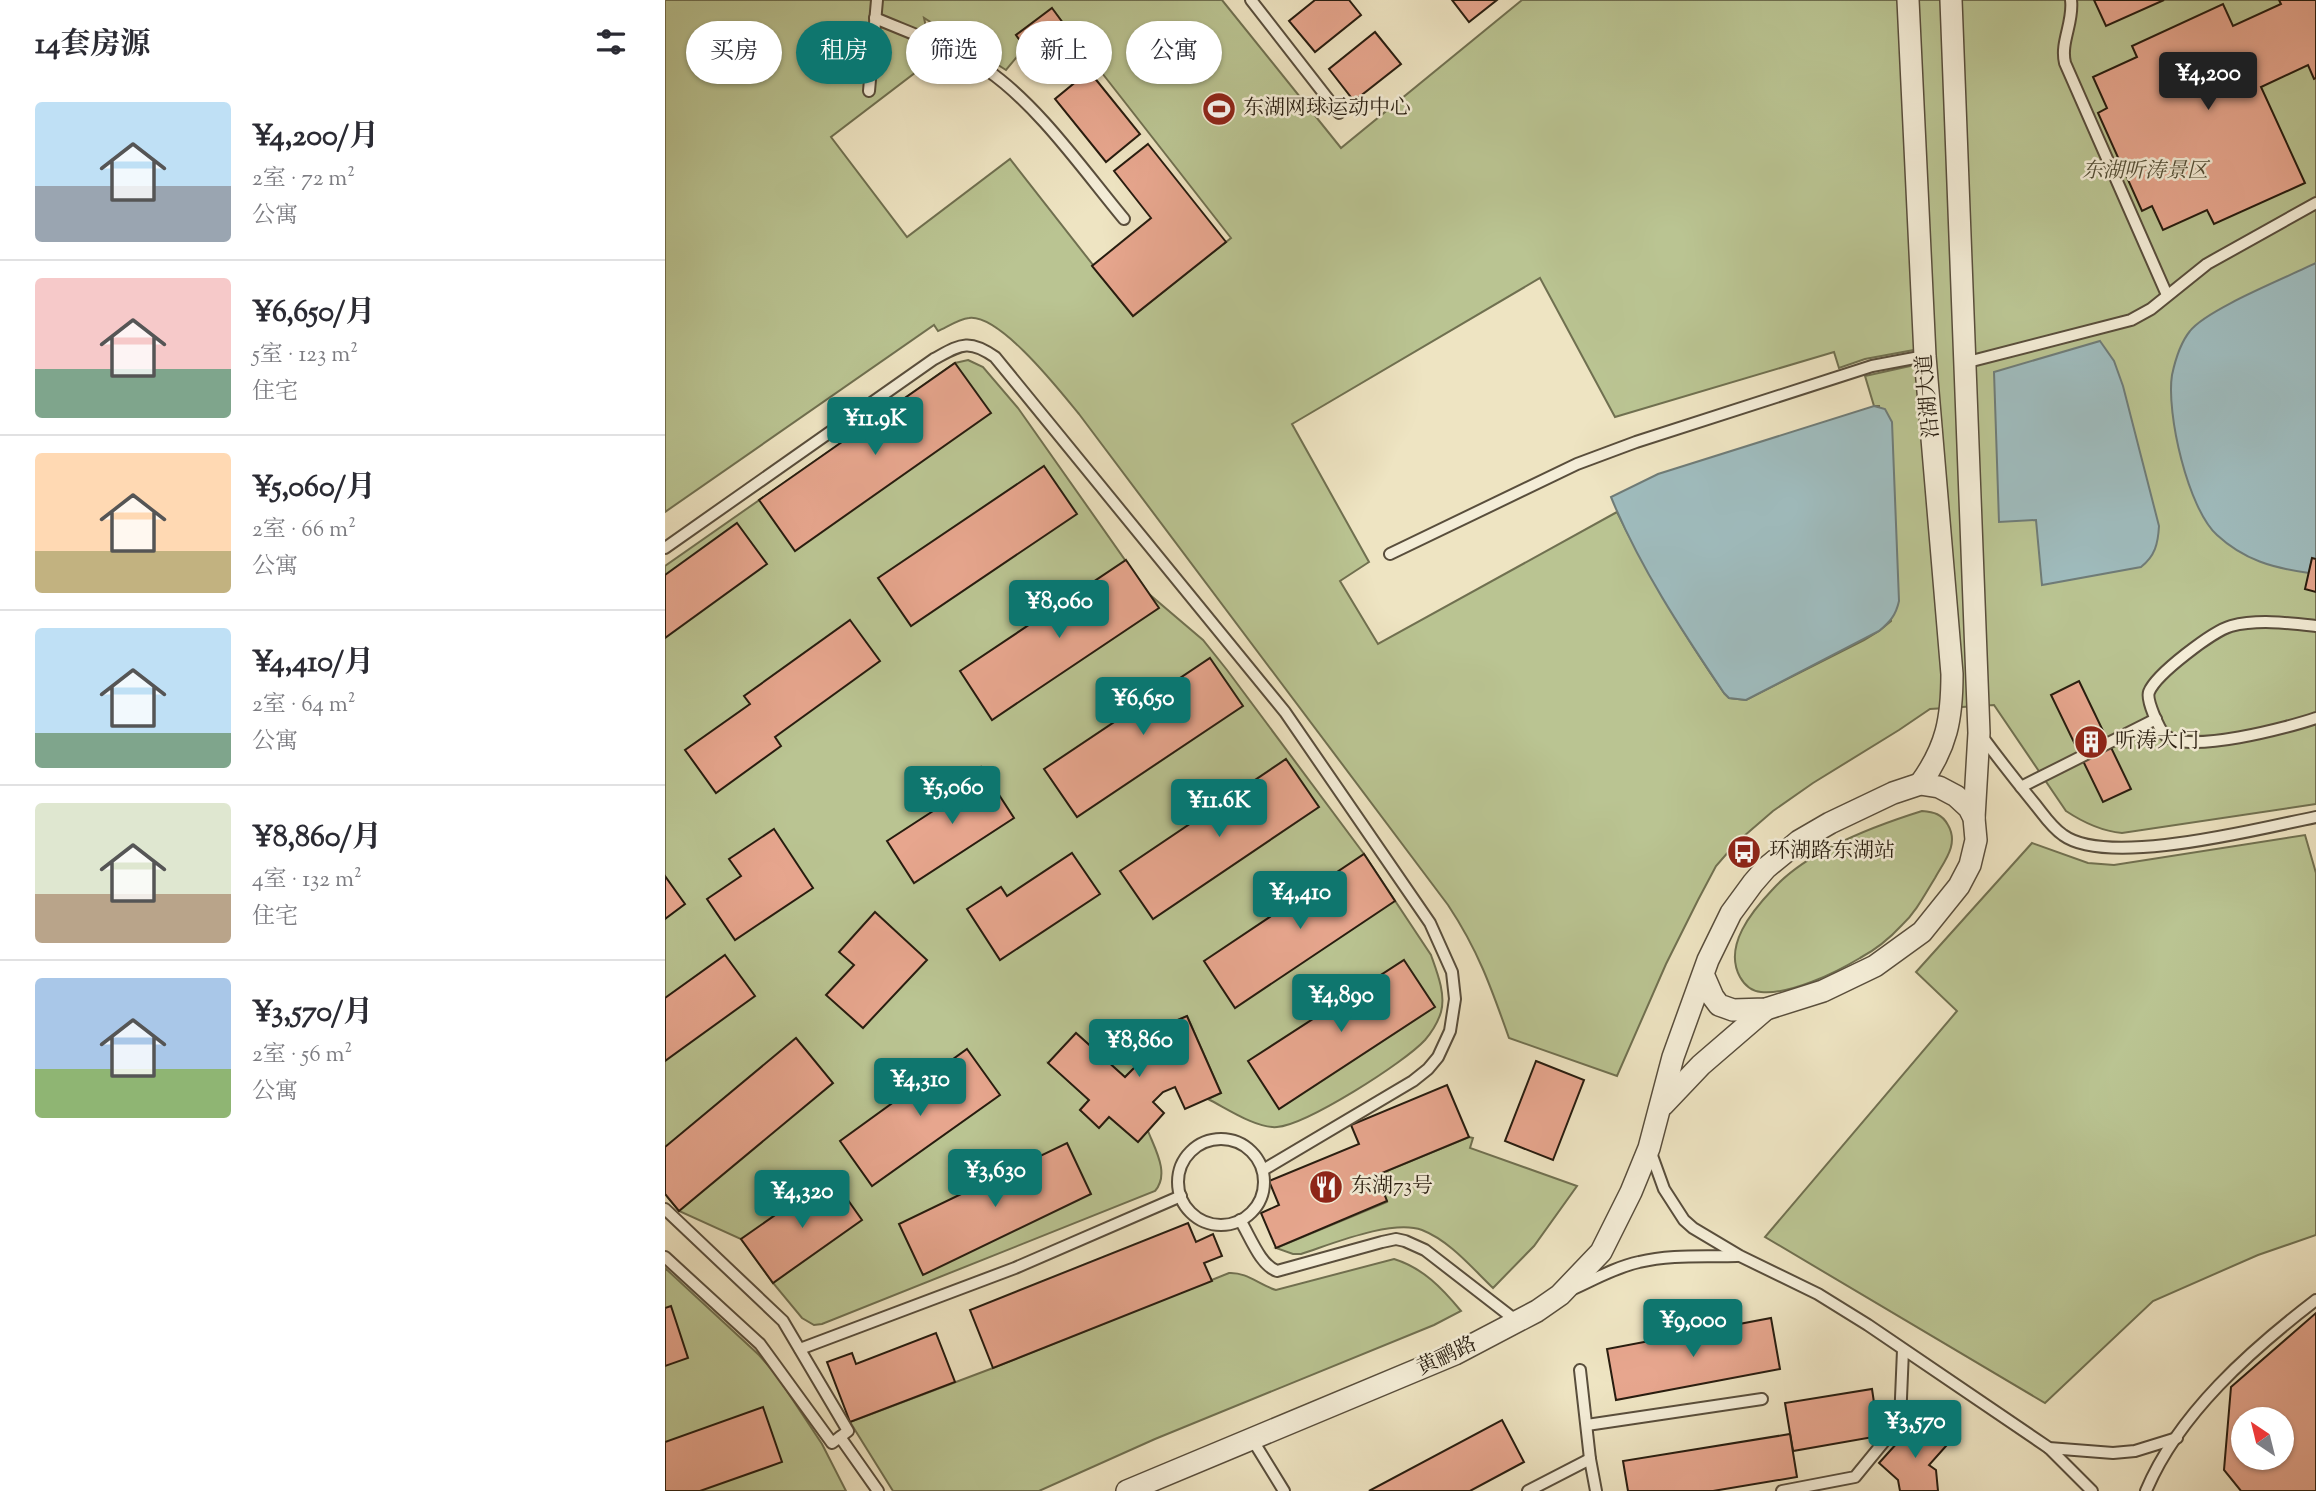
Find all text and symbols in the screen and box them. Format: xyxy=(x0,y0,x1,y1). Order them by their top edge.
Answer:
chip: 买房 xyxy=(686,21,782,84)
chip: 租房 xyxy=(796,21,892,84)
chip: 筛选 xyxy=(906,21,1002,84)
chip: 新上 xyxy=(1016,21,1112,84)
chip: 公寓 xyxy=(1126,21,1222,84)
icon: filters xyxy=(592,23,630,61)
text: 14套房源 xyxy=(35,24,150,67)
pin: ¥4,200 xyxy=(2151,52,2265,112)
text: ¥4,200 xyxy=(2175,58,2241,91)
sports icon: 东湖网球运动中心 xyxy=(1200,90,1238,128)
place label: 东湖网球运动中心 xyxy=(1243,94,1411,124)
text: ¥4,200/月 xyxy=(252,116,379,159)
icon: home xyxy=(91,130,175,214)
park label: 东湖听涛景区 xyxy=(2082,157,2211,187)
text: 2室 · 72 m² xyxy=(252,163,355,196)
text: 公寓 xyxy=(252,200,298,233)
text: ¥6,650/月 xyxy=(252,292,375,335)
icon: home xyxy=(91,306,175,390)
text: 5室 · 123 m² xyxy=(252,339,358,372)
street label: 沿湖大道 xyxy=(1910,353,1948,439)
text: 住宅 xyxy=(252,376,298,409)
pin: ¥11.9K xyxy=(818,398,932,457)
text: ¥11.9K xyxy=(843,403,907,436)
text: ¥5,060/月 xyxy=(252,467,376,510)
icon: home xyxy=(91,481,175,565)
text: 2室 · 66 m² xyxy=(252,514,356,547)
text: 公寓 xyxy=(252,551,298,584)
pin: ¥8,060 xyxy=(1002,580,1116,640)
text: ¥8,060 xyxy=(1025,586,1093,619)
text: ¥4,410/月 xyxy=(252,642,374,685)
icon: home xyxy=(91,656,175,740)
pin: ¥6,650 xyxy=(1086,678,1200,737)
text: ¥6,650 xyxy=(1112,683,1175,716)
text: 2室 · 64 m² xyxy=(252,689,356,722)
building icon: 听涛大门 xyxy=(2072,723,2110,761)
text: 公寓 xyxy=(252,726,298,759)
place label: 听涛大门 xyxy=(2115,727,2199,757)
pin: ¥5,060 xyxy=(895,766,1009,826)
text: ¥5,060 xyxy=(920,772,984,805)
pin: ¥11.6K xyxy=(1162,780,1276,839)
text: ¥11.6K xyxy=(1187,785,1251,818)
text: ¥8,860/月 xyxy=(252,817,382,860)
icon: home xyxy=(91,831,175,915)
bus stop icon: 环湖路东湖站 xyxy=(1725,833,1763,871)
place label: 环湖路东湖站 xyxy=(1769,837,1895,867)
text: 4室 · 132 m² xyxy=(252,864,362,897)
pin: ¥4,410 xyxy=(1243,872,1357,931)
text: ¥4,410 xyxy=(1269,877,1331,910)
text: 住宅 xyxy=(252,901,298,934)
pin: ¥4,890 xyxy=(1284,974,1398,1034)
text: ¥4,890 xyxy=(1308,980,1374,1013)
text: ¥3,570/月 xyxy=(252,992,373,1035)
icon: home xyxy=(91,1006,175,1090)
pin: ¥8,860 xyxy=(1082,1020,1196,1079)
text: ¥8,860 xyxy=(1105,1025,1173,1058)
text: 2室 · 56 m² xyxy=(252,1039,352,1072)
pin: ¥4,310 xyxy=(863,1058,977,1118)
text: ¥4,310 xyxy=(890,1064,950,1097)
text: 公寓 xyxy=(252,1076,298,1109)
pin: ¥3,630 xyxy=(938,1150,1052,1209)
text: ¥3,630 xyxy=(964,1155,1026,1188)
restaurant icon: 东湖73号 xyxy=(1307,1168,1345,1206)
pin: ¥4,320 xyxy=(745,1170,859,1230)
place label: 东湖73号 xyxy=(1351,1172,1433,1202)
text: ¥4,320 xyxy=(770,1176,834,1209)
pin: ¥9,000 xyxy=(1636,1300,1750,1359)
text: ¥9,000 xyxy=(1659,1305,1727,1338)
street label: 黄鹂路 xyxy=(1412,1330,1482,1384)
pin: ¥3,570 xyxy=(1858,1400,1972,1460)
text: ¥3,570 xyxy=(1884,1406,1946,1439)
north arrow xyxy=(2231,1407,2294,1470)
map controls xyxy=(2231,1407,2294,1470)

